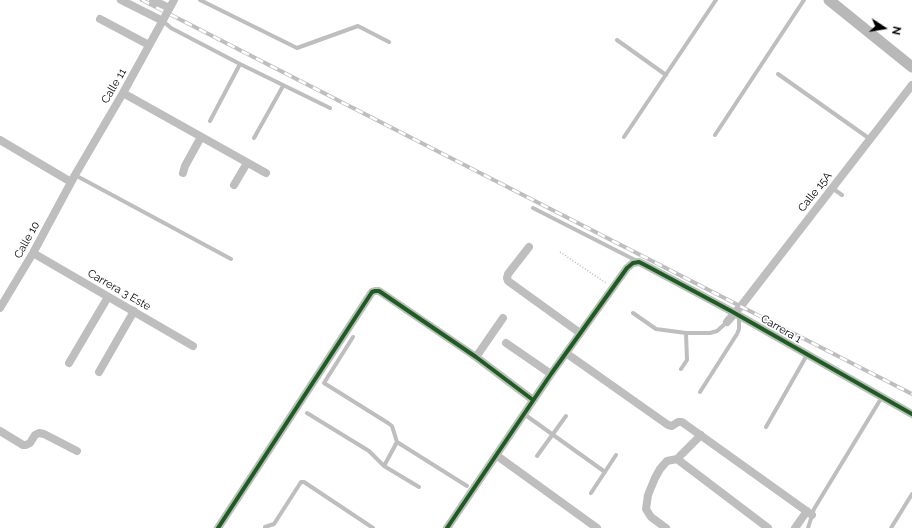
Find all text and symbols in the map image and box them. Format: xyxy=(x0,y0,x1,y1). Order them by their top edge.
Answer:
north arrow xyxy=(864,8,904,48)
text: N xyxy=(889,25,903,36)
street label: Calle 11 xyxy=(99,66,129,106)
street label: Calle 15A xyxy=(795,169,835,215)
street label: Calle 10 xyxy=(11,219,43,261)
street label: Carrera 3 Este xyxy=(85,267,153,313)
street label: Carrera 1 xyxy=(758,312,804,346)

